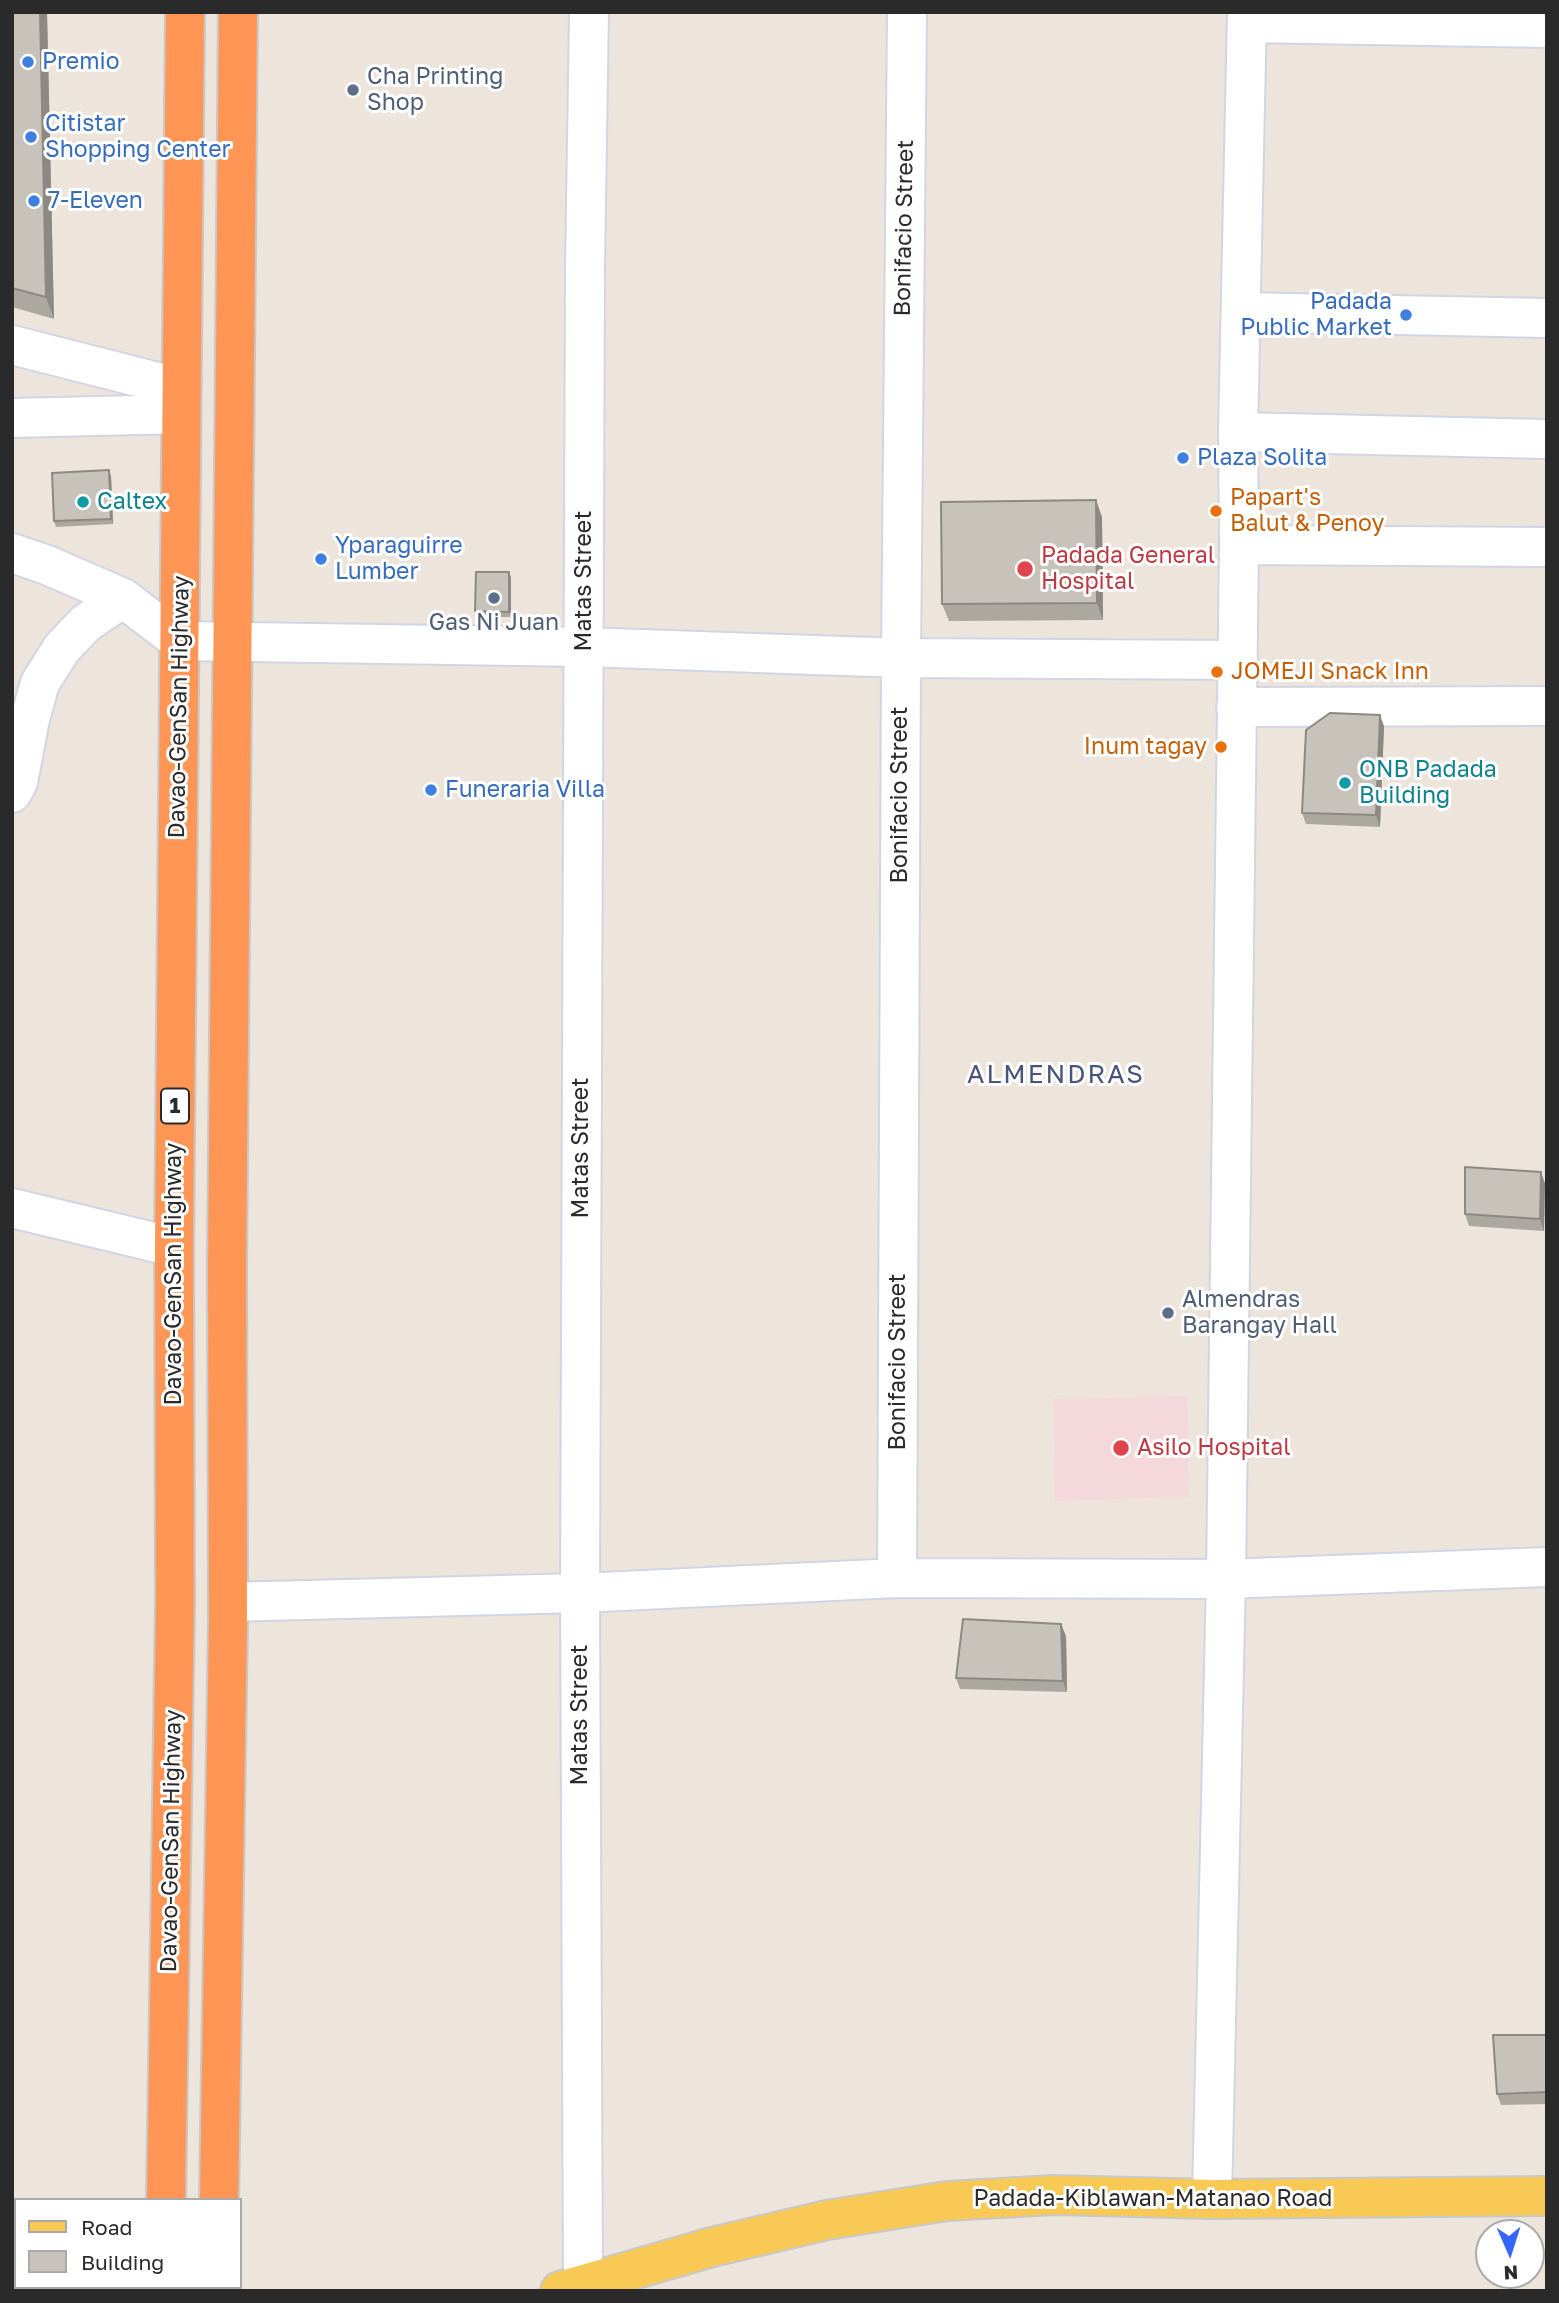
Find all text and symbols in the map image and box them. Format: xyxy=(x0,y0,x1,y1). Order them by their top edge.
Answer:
place label: Premio xyxy=(42,48,119,76)
marker: Premio xyxy=(20,54,36,70)
place label: Cha Printing Shop xyxy=(367,63,503,117)
marker: Cha Printing Shop xyxy=(345,82,361,98)
place label: Citistar Shopping Center xyxy=(45,110,231,164)
marker: Citistar Shopping Center xyxy=(23,129,39,145)
street label: Bonifacio Street xyxy=(889,139,919,317)
place label: 7-Eleven xyxy=(48,187,143,215)
marker: 7-Eleven xyxy=(26,193,42,209)
place label: Padada Public Market xyxy=(1240,288,1392,342)
marker: Padada Public Market xyxy=(1398,307,1414,323)
place label: Plaza Solita xyxy=(1197,444,1327,472)
marker: Plaza Solita xyxy=(1175,450,1191,466)
place label: Papart's Balut & Penoy xyxy=(1230,484,1384,538)
place label: Caltex xyxy=(97,488,167,516)
marker: Caltex xyxy=(75,494,91,510)
marker: Papart's Balut & Penoy xyxy=(1208,503,1224,519)
street label: Matas Street xyxy=(570,511,598,651)
place label: Yparaguirre Lumber xyxy=(335,532,462,586)
place label: Padada General Hospital xyxy=(1041,542,1215,596)
marker: Yparaguirre Lumber xyxy=(313,551,329,567)
marker: Padada General Hospital xyxy=(1015,559,1035,579)
street label: Davao-GenSan Highway xyxy=(163,575,195,839)
marker: Gas Ni Juan xyxy=(486,590,502,606)
place label: Gas Ni Juan xyxy=(429,609,559,637)
place label: JOMEJI Snack Inn xyxy=(1231,658,1429,686)
marker: JOMEJI Snack Inn xyxy=(1209,664,1225,680)
street label: Bonifacio Street xyxy=(886,707,914,883)
place label: Inum tagay xyxy=(1084,733,1207,761)
marker: Inum tagay xyxy=(1213,739,1229,755)
place label: ONB Padada Building xyxy=(1359,756,1497,810)
marker: ONB Padada Building xyxy=(1337,775,1353,791)
place label: Funeraria Villa xyxy=(445,776,605,804)
marker: Funeraria Villa xyxy=(423,782,439,798)
district label: ALMENDRAS xyxy=(968,1059,1144,1091)
street label: Matas Street xyxy=(567,1078,595,1218)
road number: 1 xyxy=(161,1088,189,1124)
street label: Davao-GenSan Highway xyxy=(160,1143,188,1405)
street label: Bonifacio Street xyxy=(884,1274,912,1450)
place label: Almendras Barangay Hall xyxy=(1182,1286,1337,1340)
marker: Almendras Barangay Hall xyxy=(1160,1305,1176,1321)
place label: Asilo Hospital xyxy=(1137,1434,1291,1462)
marker: Asilo Hospital xyxy=(1111,1438,1131,1458)
street label: Matas Street xyxy=(566,1645,594,1785)
street label: Davao-GenSan Highway xyxy=(155,1709,187,1973)
street label: Padada-Kiblawan-Matanao Road xyxy=(974,2185,1332,2213)
legend xyxy=(14,2198,242,2289)
text: Road xyxy=(81,2214,132,2240)
north arrow xyxy=(1475,2219,1545,2289)
text: Building xyxy=(81,2249,164,2275)
text: N xyxy=(1503,2262,1519,2285)

